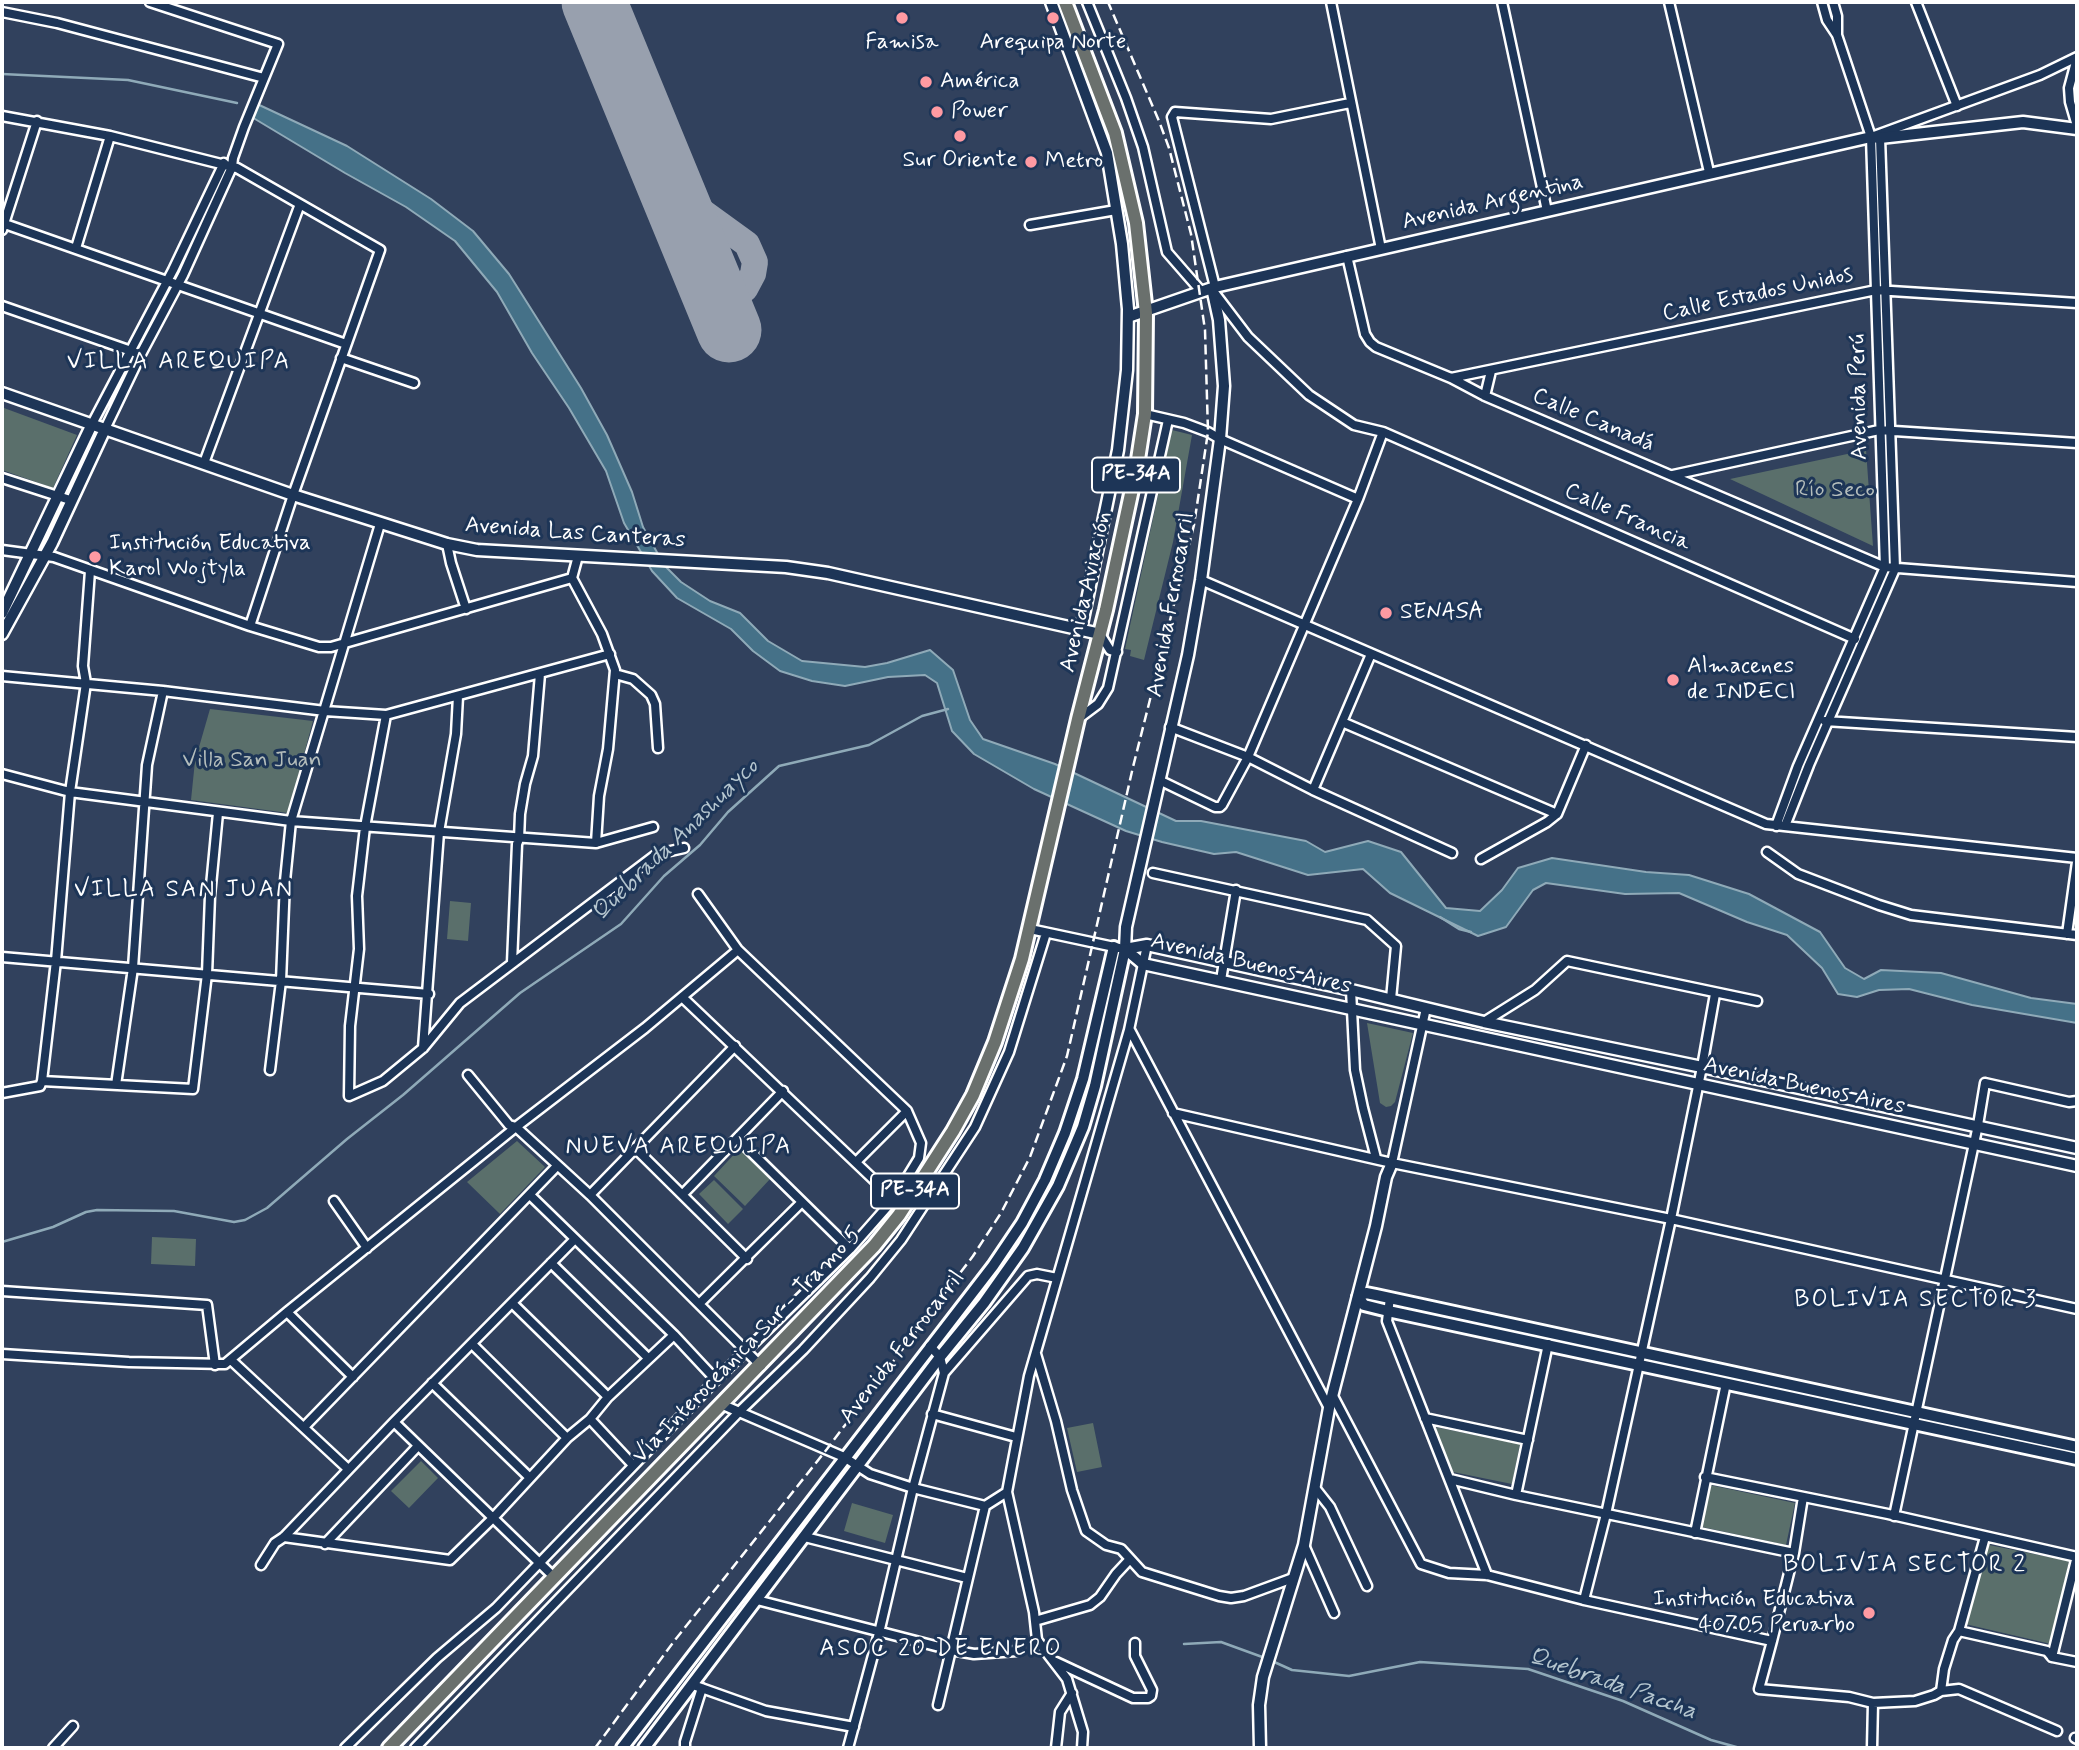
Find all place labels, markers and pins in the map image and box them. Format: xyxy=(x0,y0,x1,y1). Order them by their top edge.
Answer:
marker: Famisa xyxy=(894,10,910,26)
marker: Arequipa Norte xyxy=(1045,10,1061,26)
place label: Famisa xyxy=(865,29,939,57)
place label: Arequipa Norte xyxy=(980,29,1126,57)
place label: América xyxy=(940,68,1020,96)
marker: América xyxy=(918,74,934,90)
place label: Power xyxy=(951,98,1008,126)
marker: Power xyxy=(929,104,945,120)
marker: Sur Oriente xyxy=(952,128,968,144)
place label: Sur Oriente xyxy=(902,147,1018,175)
place label: Metro xyxy=(1045,148,1103,176)
marker: Metro xyxy=(1023,154,1039,170)
place label: Institución Educativa Karol Wojtyla xyxy=(109,530,311,584)
marker: Institución Educativa Karol Wojtyla xyxy=(87,549,103,565)
place label: SENASA xyxy=(1400,599,1484,627)
marker: SENASA xyxy=(1378,605,1394,621)
place label: Almacenes de INDECI xyxy=(1687,653,1795,707)
marker: Almacenes de INDECI xyxy=(1665,672,1681,688)
place label: Institución Educativa 40705 Peruarbo xyxy=(1653,1586,1855,1640)
marker: Institución Educativa 40705 Peruarbo xyxy=(1861,1605,1877,1621)

